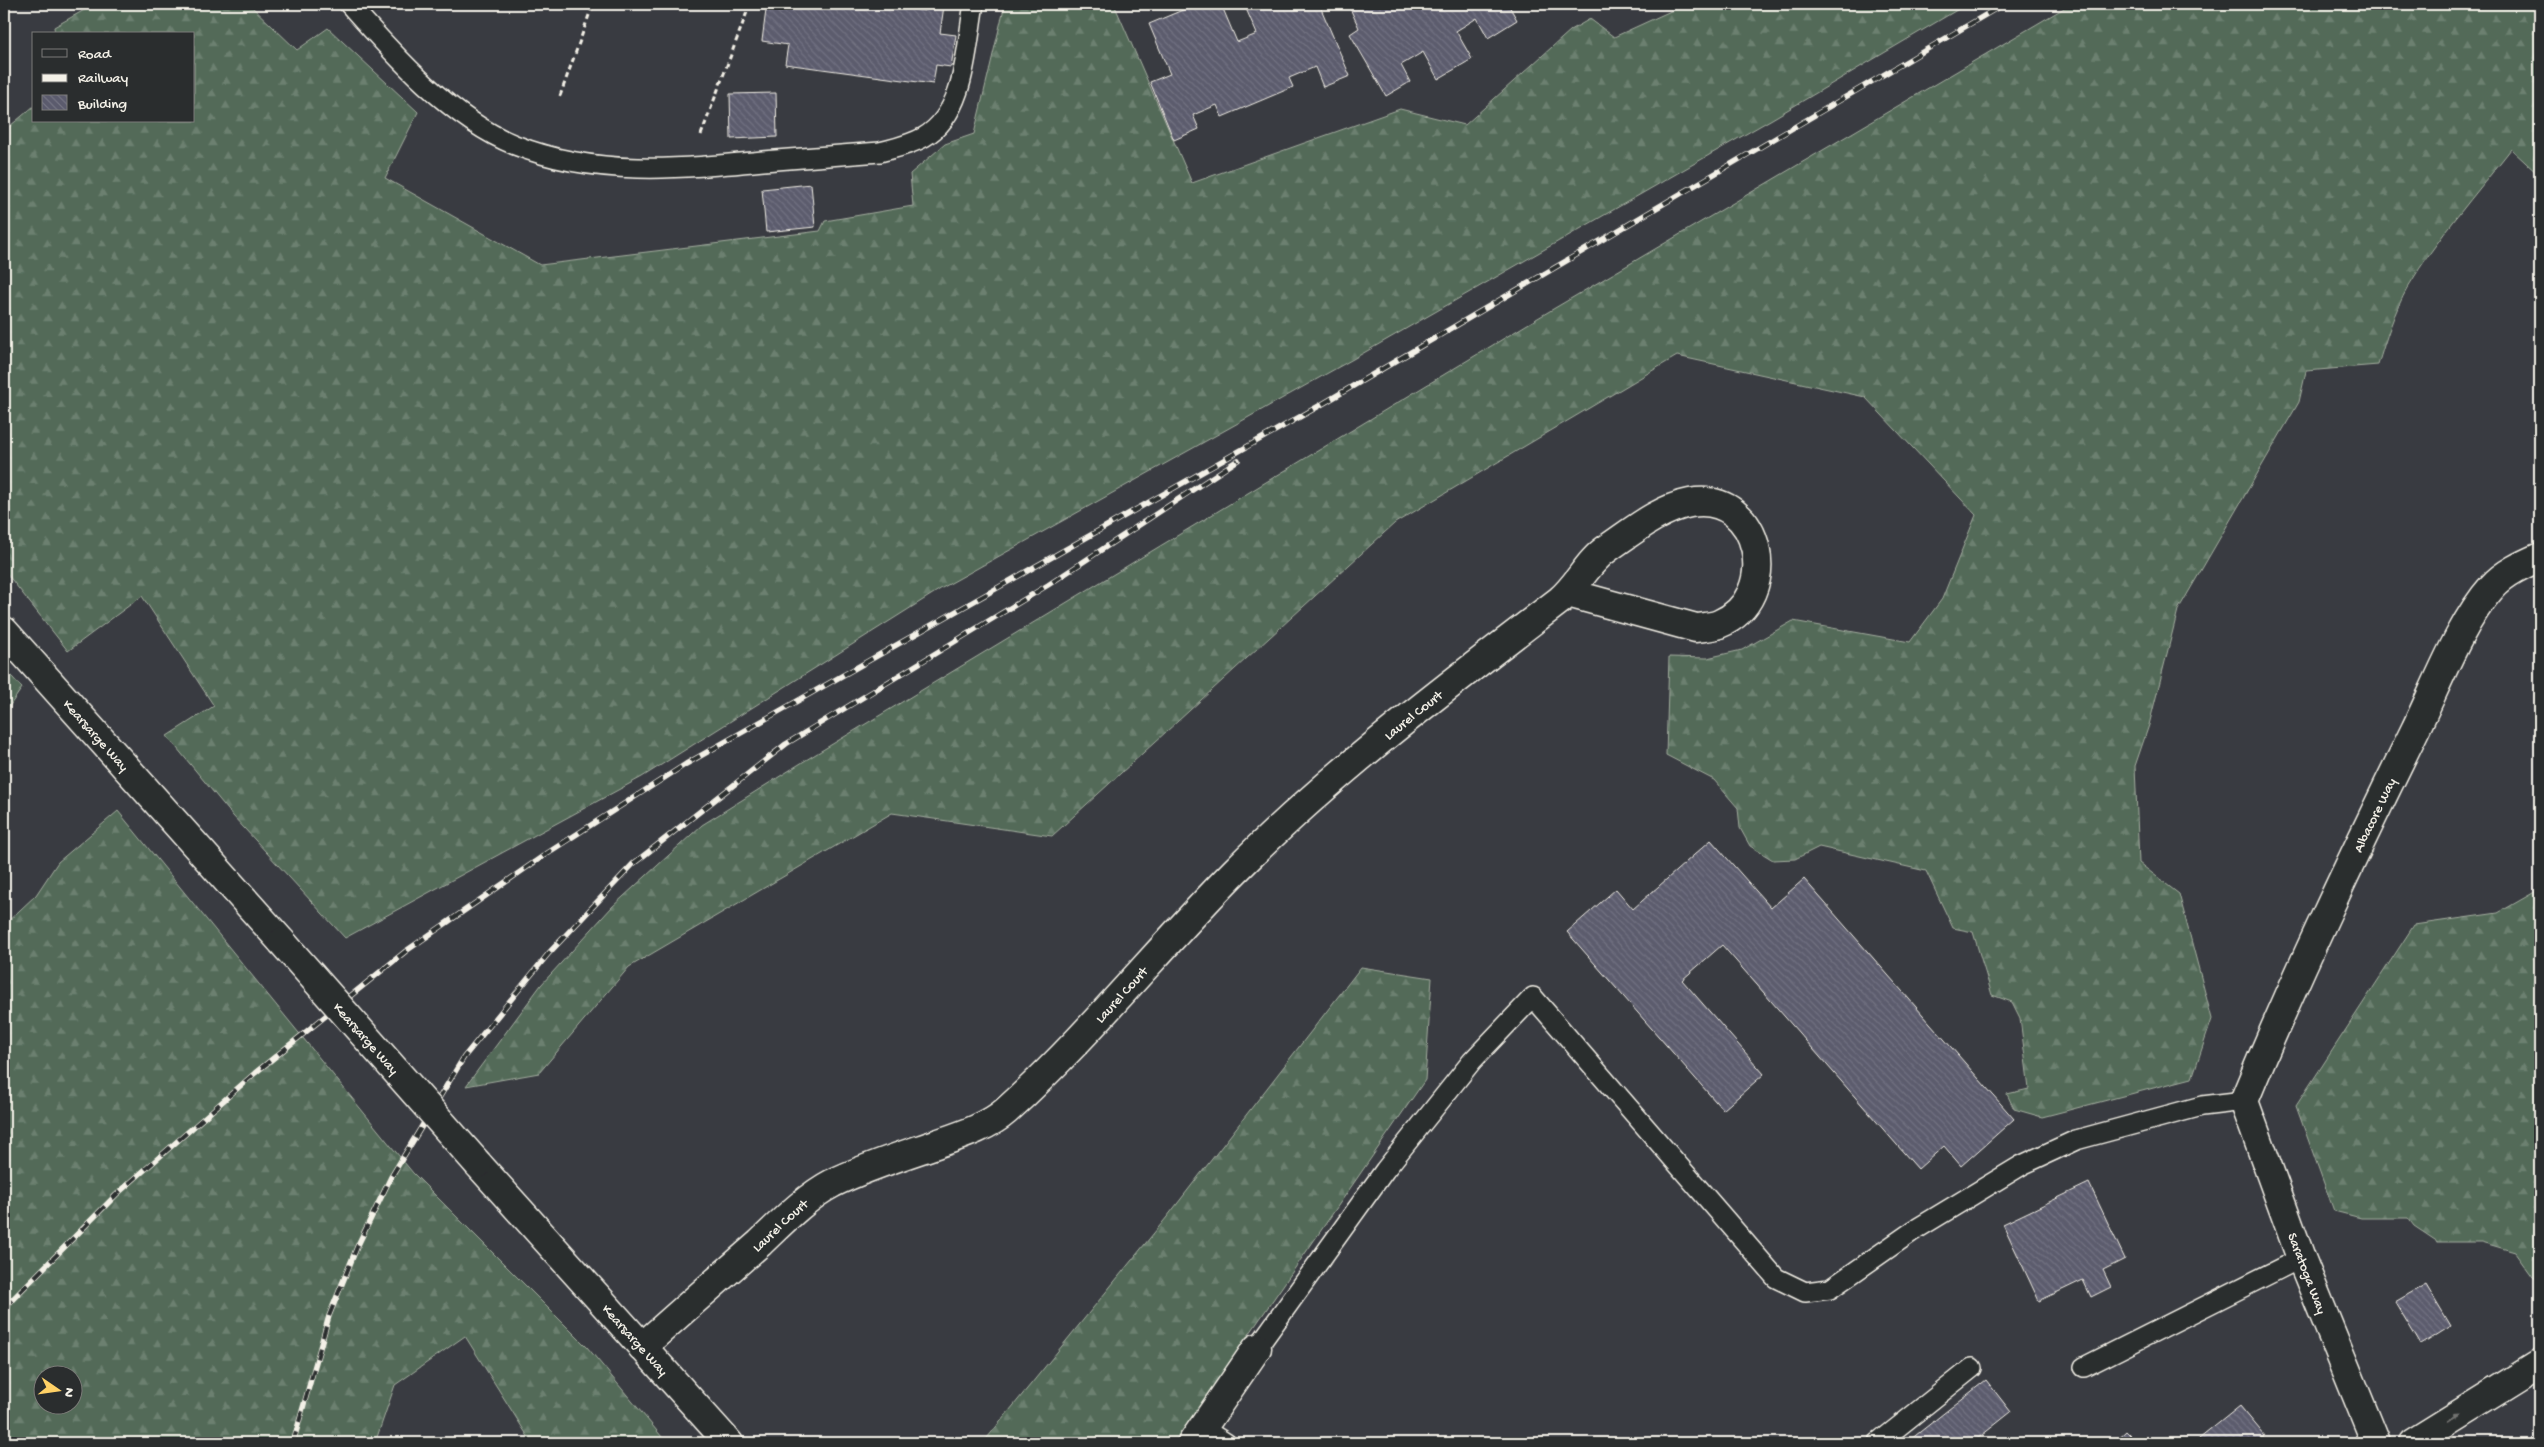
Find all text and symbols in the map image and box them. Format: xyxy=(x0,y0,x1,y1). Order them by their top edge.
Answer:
legend xyxy=(32,32,195,122)
text: Road xyxy=(78,46,112,64)
text: Railway xyxy=(78,70,129,88)
text: Building xyxy=(77,96,127,114)
street label: Laurel Court xyxy=(1381,687,1448,745)
street label: Kearsarge Way xyxy=(58,697,131,776)
street label: Albacore Way xyxy=(2351,776,2401,856)
street label: Laurel Court xyxy=(1093,963,1153,1028)
street label: Kearsarge Way xyxy=(328,1000,401,1079)
street label: Laurel Court xyxy=(750,1196,814,1257)
street label: Saratoga Way xyxy=(2282,1231,2329,1317)
street label: Kearsarge Way xyxy=(597,1302,671,1381)
north arrow xyxy=(32,1364,82,1414)
text: N xyxy=(59,1386,78,1399)
one-way arrow xyxy=(2448,1412,2461,1422)

